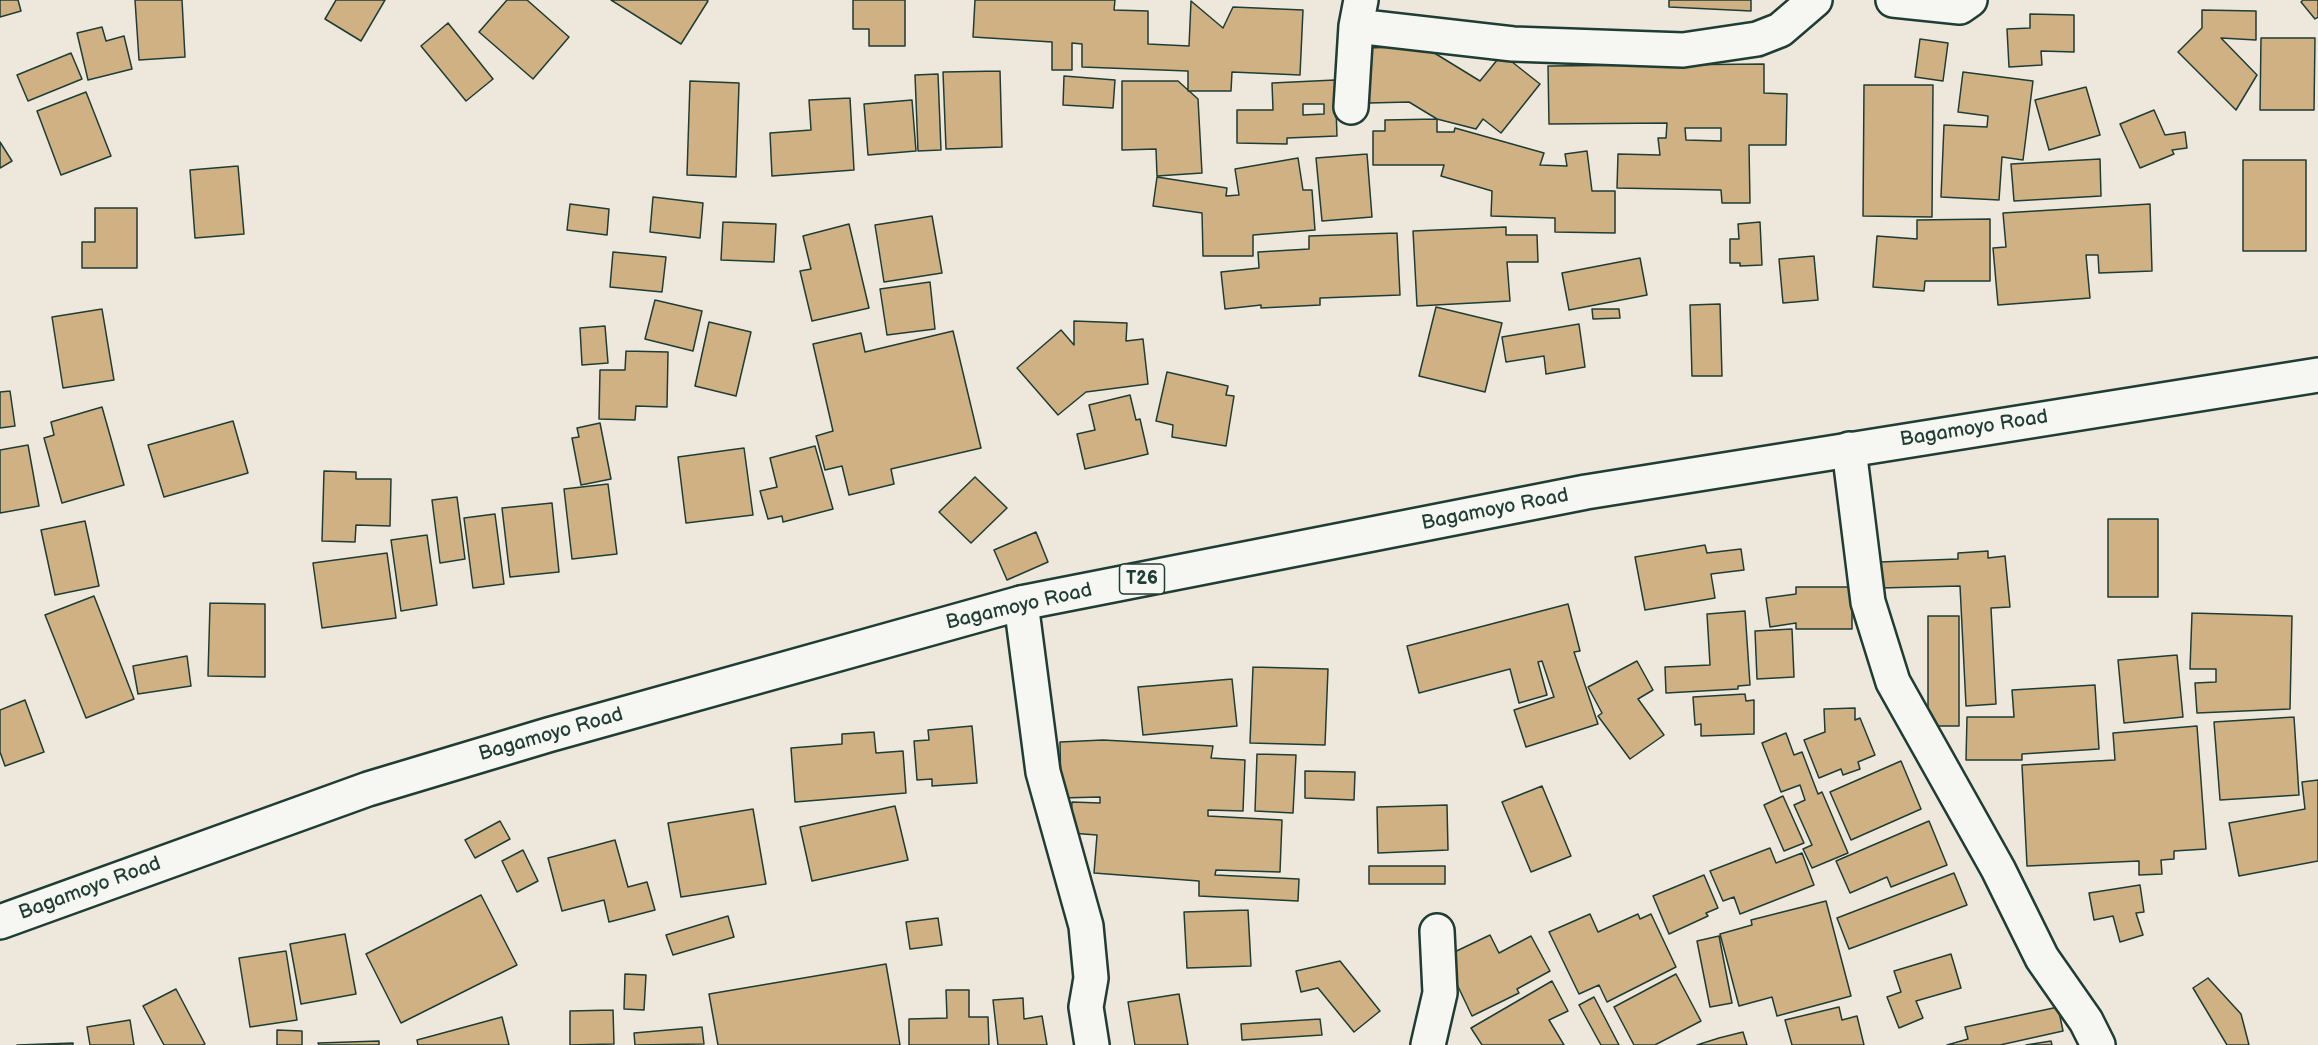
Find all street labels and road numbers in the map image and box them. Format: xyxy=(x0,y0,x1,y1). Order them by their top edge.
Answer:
street label: Bagamoyo Road xyxy=(1898,405,2050,453)
street label: Bagamoyo Road xyxy=(1419,484,1571,536)
road number: T26 xyxy=(1120,564,1164,594)
street label: Bagamoyo Road xyxy=(944,579,1094,635)
street label: Bagamoyo Road xyxy=(476,703,626,767)
street label: Bagamoyo Road xyxy=(16,852,164,926)

